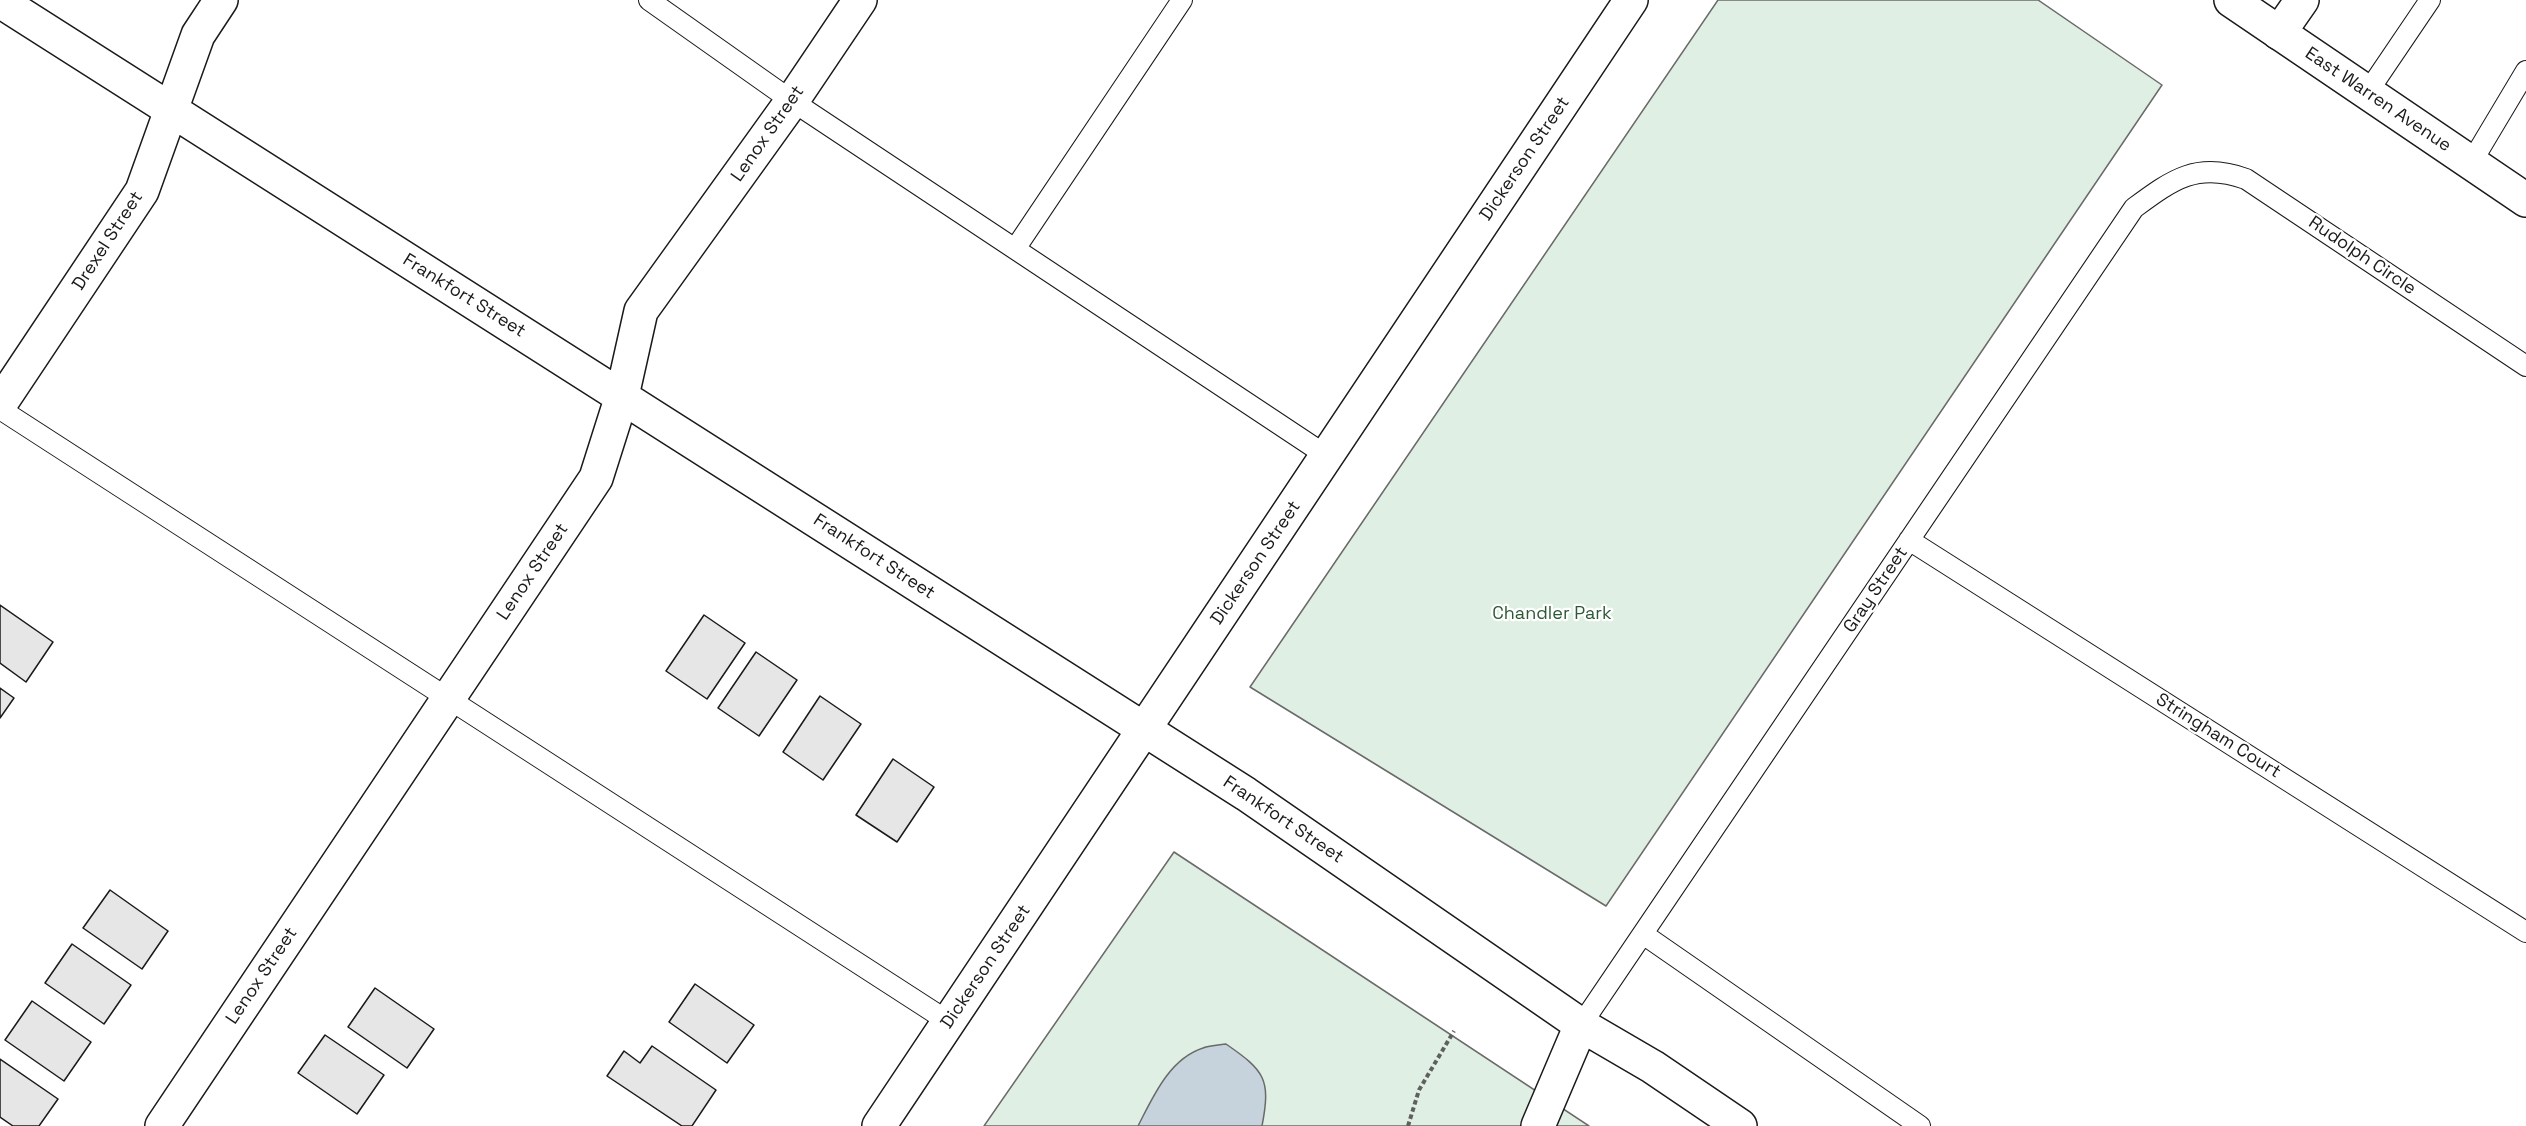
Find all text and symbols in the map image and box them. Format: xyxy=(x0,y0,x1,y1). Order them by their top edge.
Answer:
street label: East Warren Avenue xyxy=(2301,43,2455,157)
street label: Lenox Street xyxy=(727,82,809,186)
street label: Dickerson Street xyxy=(1476,93,1574,225)
street label: Drexel Street xyxy=(68,188,148,294)
street label: Rudolph Circle xyxy=(2304,212,2420,300)
street label: Frankfort Street xyxy=(399,250,529,342)
street label: Dickerson Street xyxy=(1207,497,1305,629)
street label: Frankfort Street xyxy=(809,510,939,604)
street label: Lenox Street xyxy=(493,519,573,625)
street label: Gray Street xyxy=(1839,543,1913,637)
park label: Chandler Park xyxy=(1492,603,1612,625)
street label: Stringham Court xyxy=(2151,689,2285,783)
street label: Frankfort Street xyxy=(1219,772,1347,868)
street label: Dickerson Street xyxy=(937,901,1035,1033)
street label: Lenox Street xyxy=(222,923,302,1029)

